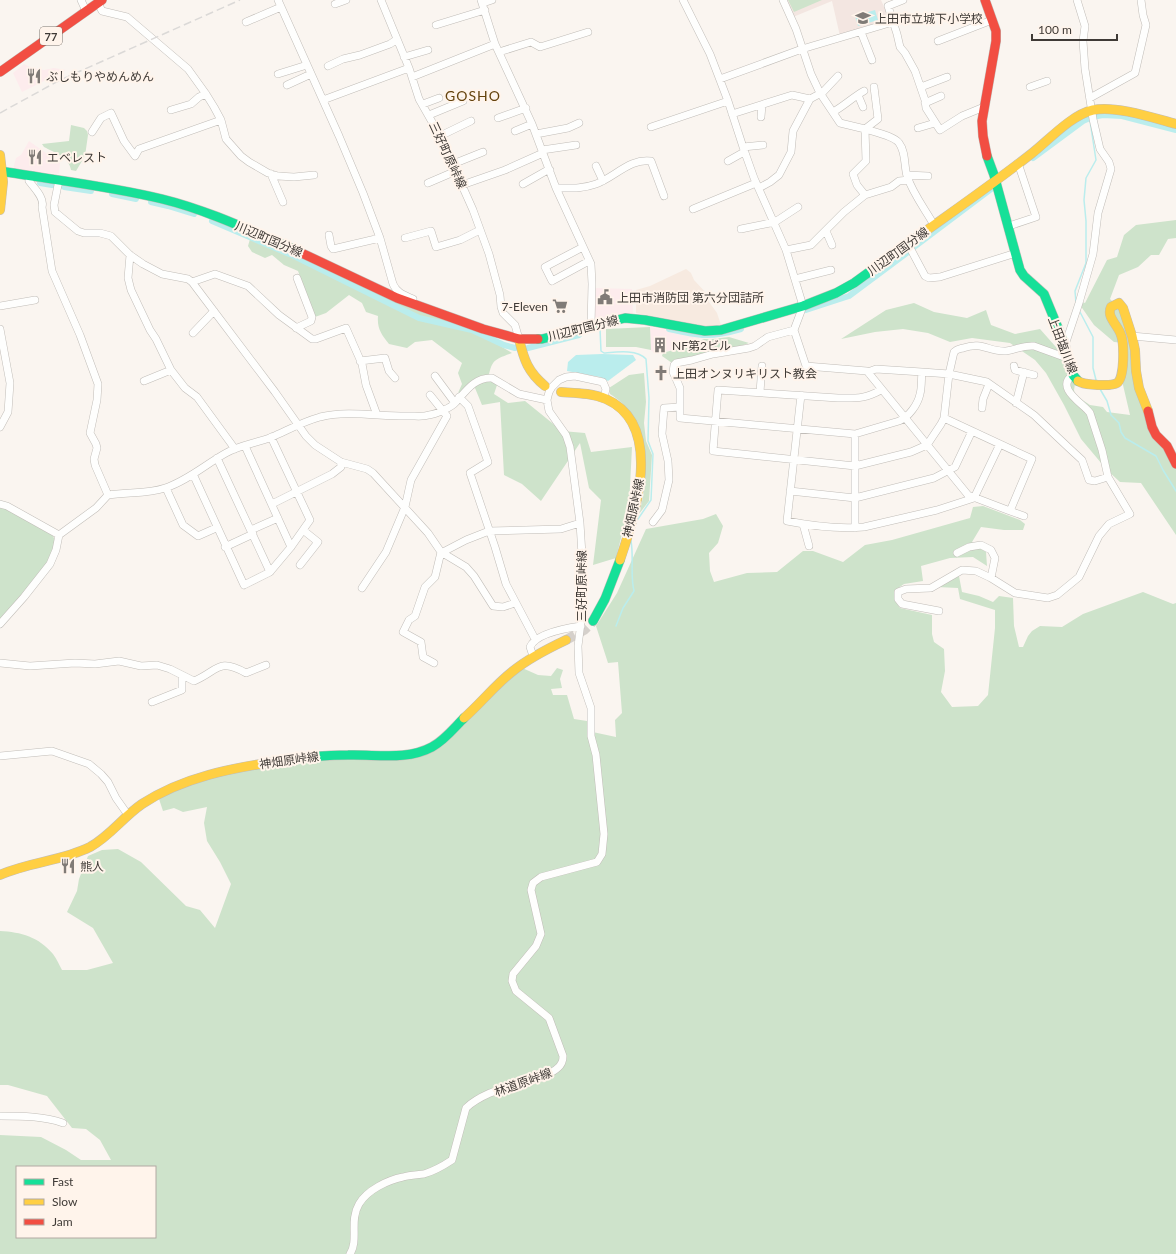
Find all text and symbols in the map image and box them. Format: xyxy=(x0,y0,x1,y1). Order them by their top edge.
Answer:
school or university icon: 上田市立城下小学校 xyxy=(854,9,872,27)
place label: 上田市立城下小学校 xyxy=(875,11,983,26)
scale bar xyxy=(1032,16,1117,42)
text: 100 m xyxy=(1038,22,1072,37)
road number: 77 xyxy=(40,27,62,45)
restaurant icon: ぶしもりやめんめん xyxy=(25,67,43,85)
place label: ぶしもりやめんめん xyxy=(46,69,154,84)
district label: GOSHO xyxy=(445,87,501,104)
street label: 三好町原峠線 xyxy=(426,119,470,191)
restaurant icon: エベレスト xyxy=(26,148,44,166)
place label: エベレスト xyxy=(47,150,107,165)
street label: 川辺町国分線 xyxy=(233,218,305,260)
street label: 川辺町国分線 xyxy=(864,224,932,278)
public building icon: 上田市消防団 第六分団詰所 xyxy=(596,288,614,306)
place label: 上田市消防団 第六分団詰所 xyxy=(617,290,764,305)
supermarket icon: 7-Eleven xyxy=(551,297,569,315)
place label: 7-Eleven xyxy=(502,299,548,314)
street label: 川辺町国分線 xyxy=(546,312,620,344)
street label: 上田塩川線 xyxy=(1045,314,1081,376)
building icon: NF第2ビル xyxy=(651,336,669,354)
place label: NF第2ビル xyxy=(672,338,731,353)
church icon: 上田オンヌリキリスト教会 xyxy=(652,364,670,382)
place label: 上田オンヌリキリスト教会 xyxy=(673,366,817,381)
street label: 神畑原峠線 xyxy=(619,477,647,539)
street label: 三好町原峠線 xyxy=(574,550,589,622)
street label: 神畑原峠線 xyxy=(258,748,320,772)
restaurant icon: 熊人 xyxy=(59,857,77,875)
place label: 熊人 xyxy=(80,859,104,874)
street label: 林道原峠線 xyxy=(492,1065,554,1099)
legend xyxy=(16,1166,156,1238)
text: Fast xyxy=(52,1174,74,1189)
text: Slow xyxy=(52,1194,78,1209)
text: Jam xyxy=(52,1214,73,1229)

